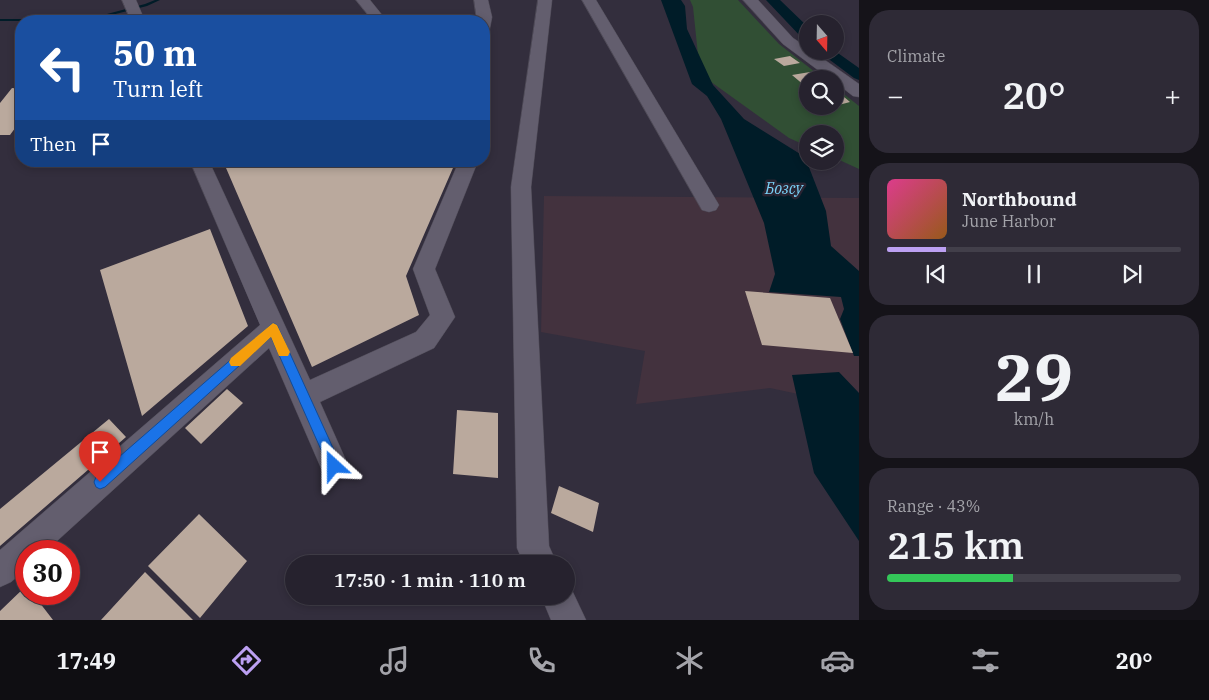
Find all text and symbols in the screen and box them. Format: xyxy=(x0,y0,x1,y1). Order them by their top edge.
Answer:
north arrow xyxy=(799,15,844,60)
map controls xyxy=(799,15,844,170)
text: 50 m xyxy=(113,30,197,76)
icon: left xyxy=(30,35,95,100)
text: Climate xyxy=(887,46,945,66)
button: search xyxy=(799,70,844,115)
text: 20° xyxy=(1002,70,1066,119)
text: Turn left xyxy=(113,74,203,103)
text: − xyxy=(887,77,904,114)
text: + xyxy=(1164,77,1181,114)
button: layers xyxy=(799,125,844,170)
icon: arrive xyxy=(87,130,115,158)
text: Then xyxy=(30,132,77,156)
water label: Бозсу xyxy=(764,178,805,198)
text: Northbound xyxy=(962,187,1077,211)
text: June Harbor xyxy=(962,211,1056,231)
icon: previous xyxy=(922,260,950,288)
icon: pause xyxy=(1020,260,1048,288)
icon: next xyxy=(1118,260,1146,288)
text: 29 xyxy=(995,334,1073,419)
text: km/h xyxy=(1014,409,1054,429)
pin xyxy=(79,431,121,482)
icon: arrive xyxy=(86,438,114,466)
position arrow xyxy=(307,439,359,491)
text: Range · 43% xyxy=(887,496,980,516)
text: 215 km xyxy=(887,520,1024,569)
speed limit sign: 30 xyxy=(15,540,80,605)
text: 17:50 · 1 min · 110 m xyxy=(334,568,526,592)
icon: directions xyxy=(229,643,264,678)
icon: music xyxy=(377,643,412,678)
icon: phone xyxy=(524,643,559,678)
icon: climate xyxy=(672,643,707,678)
icon: car xyxy=(820,643,855,678)
icon: filters xyxy=(968,643,1003,678)
text: 17:49 xyxy=(56,646,116,675)
text: 20° xyxy=(1116,646,1153,675)

